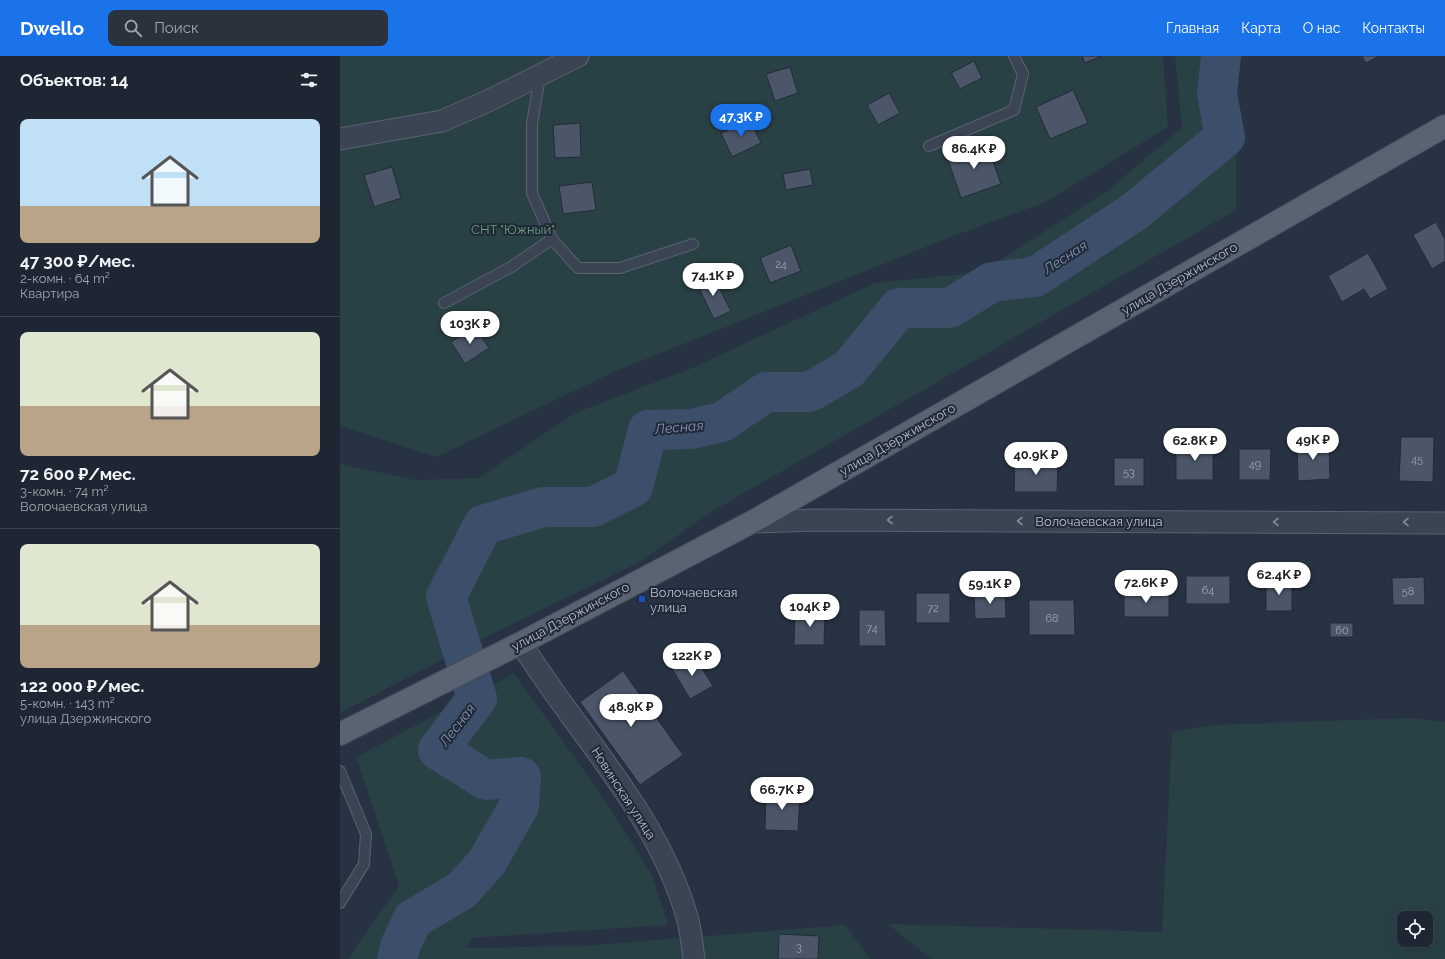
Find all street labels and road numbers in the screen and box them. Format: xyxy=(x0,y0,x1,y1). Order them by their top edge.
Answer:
street label: улица Дзержинского xyxy=(1119,239,1240,318)
street label: улица Дзержинского xyxy=(837,400,958,479)
street label: Волочаевская улица xyxy=(1035,514,1163,529)
street label: улица Дзержинского xyxy=(509,579,632,654)
street label: Новинская улица xyxy=(588,744,659,842)

